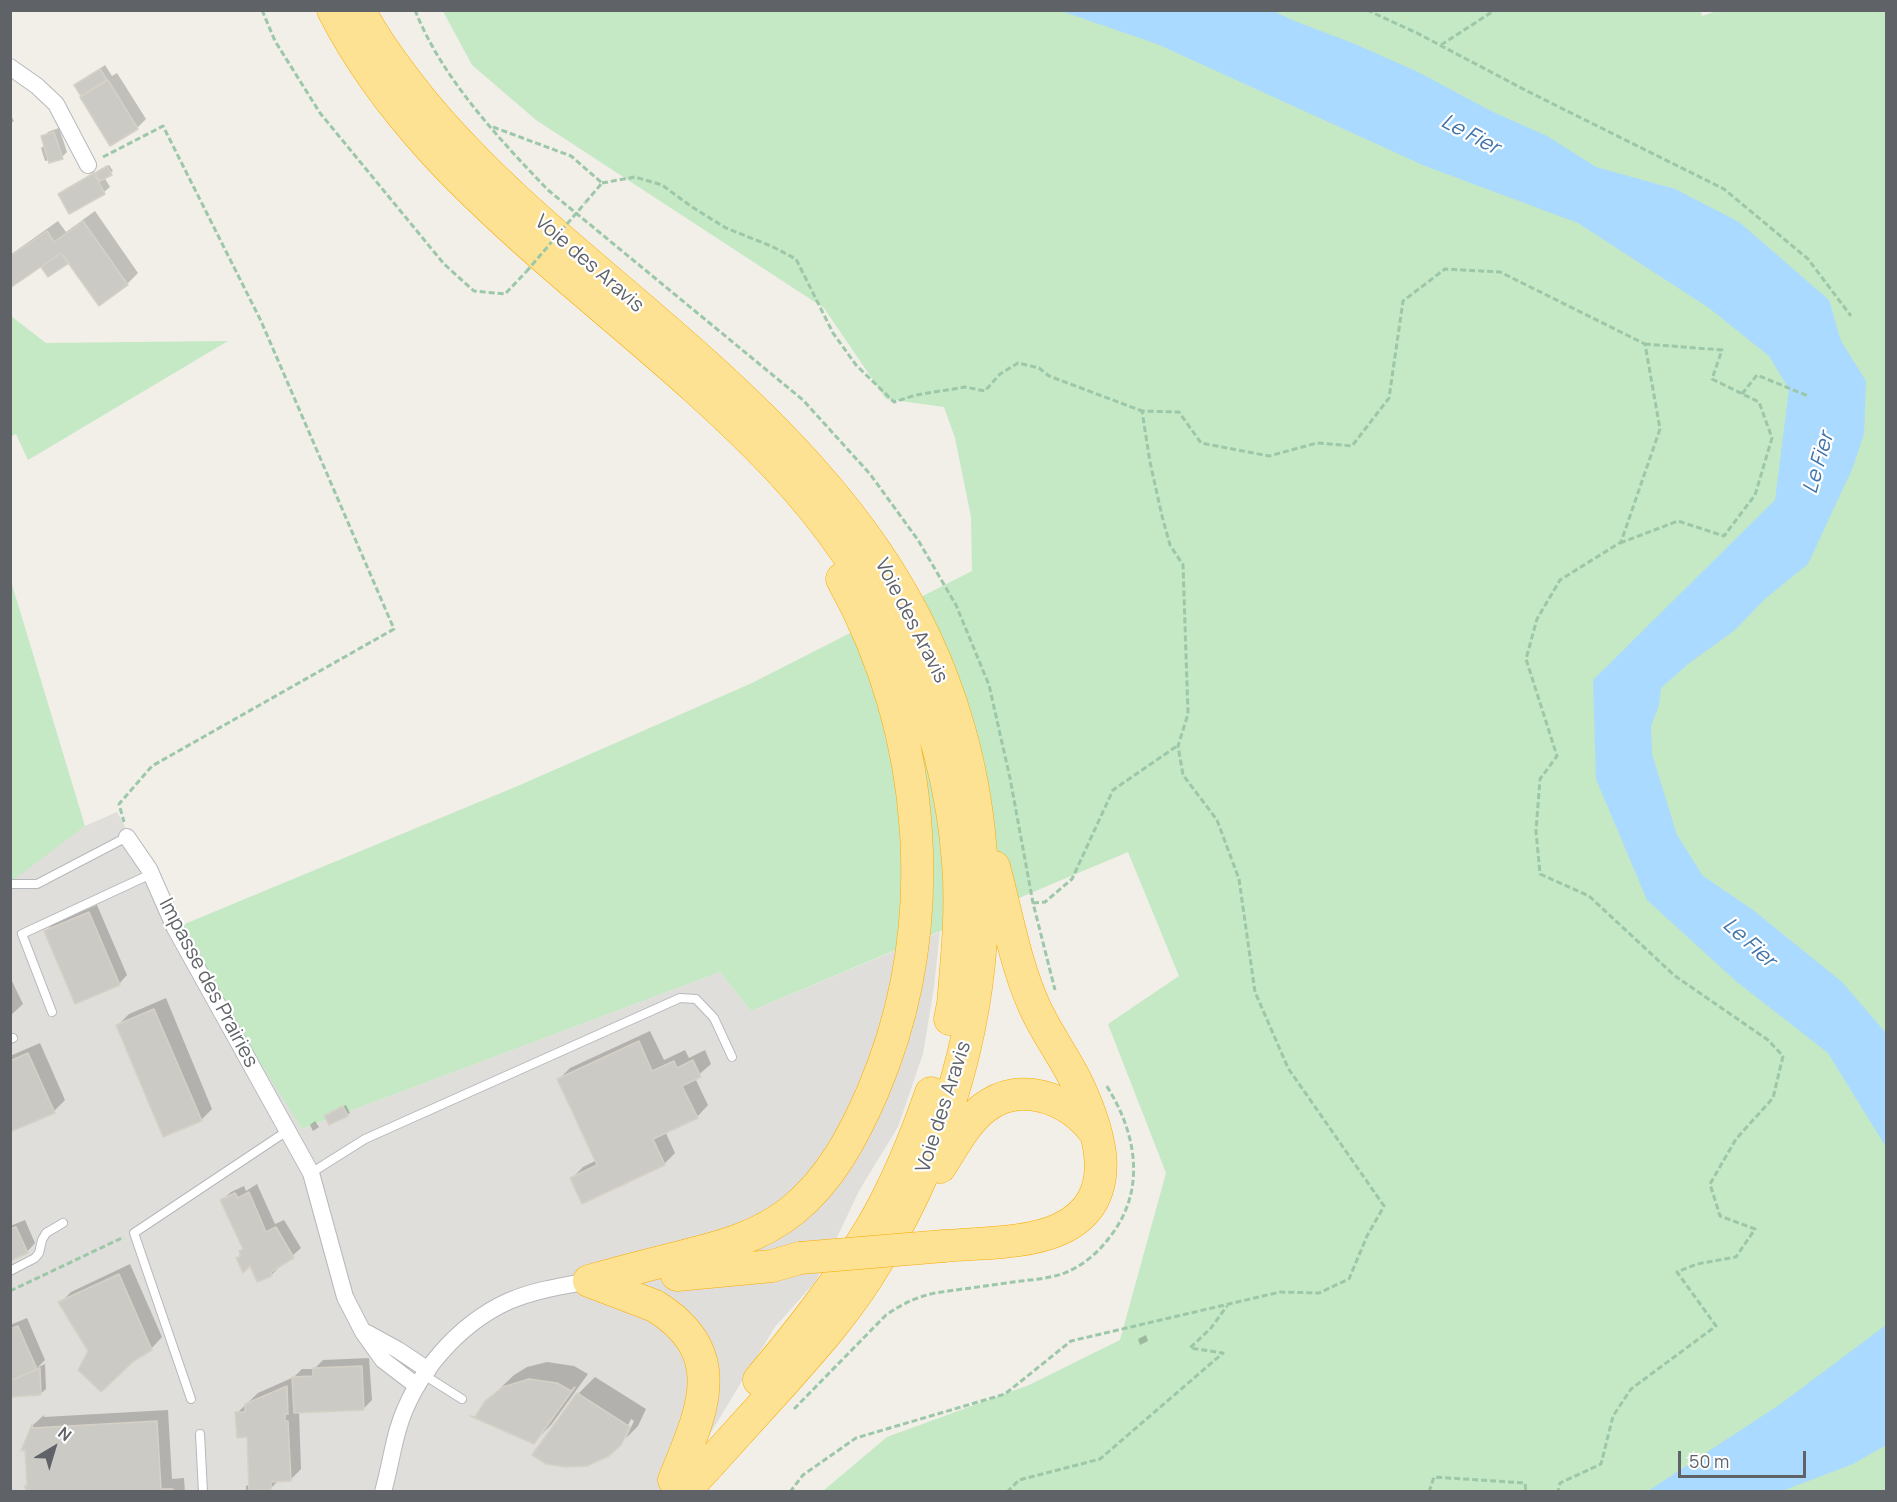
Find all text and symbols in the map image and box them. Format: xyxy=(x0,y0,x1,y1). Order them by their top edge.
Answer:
water label: Le Fier xyxy=(1436,109,1504,161)
street label: Voie des Aravis xyxy=(530,210,648,318)
water label: Le Fier xyxy=(1798,429,1840,497)
street label: Voie des Aravis xyxy=(869,555,953,687)
street label: Impasse des Prairies xyxy=(153,894,263,1072)
water label: Le Fier xyxy=(1717,913,1781,973)
street label: Voie des Aravis xyxy=(911,1038,977,1176)
north arrow xyxy=(24,1418,84,1478)
text: N xyxy=(54,1422,76,1446)
scale bar xyxy=(1681,1439,1808,1477)
text: 50 m xyxy=(1689,1449,1729,1473)

